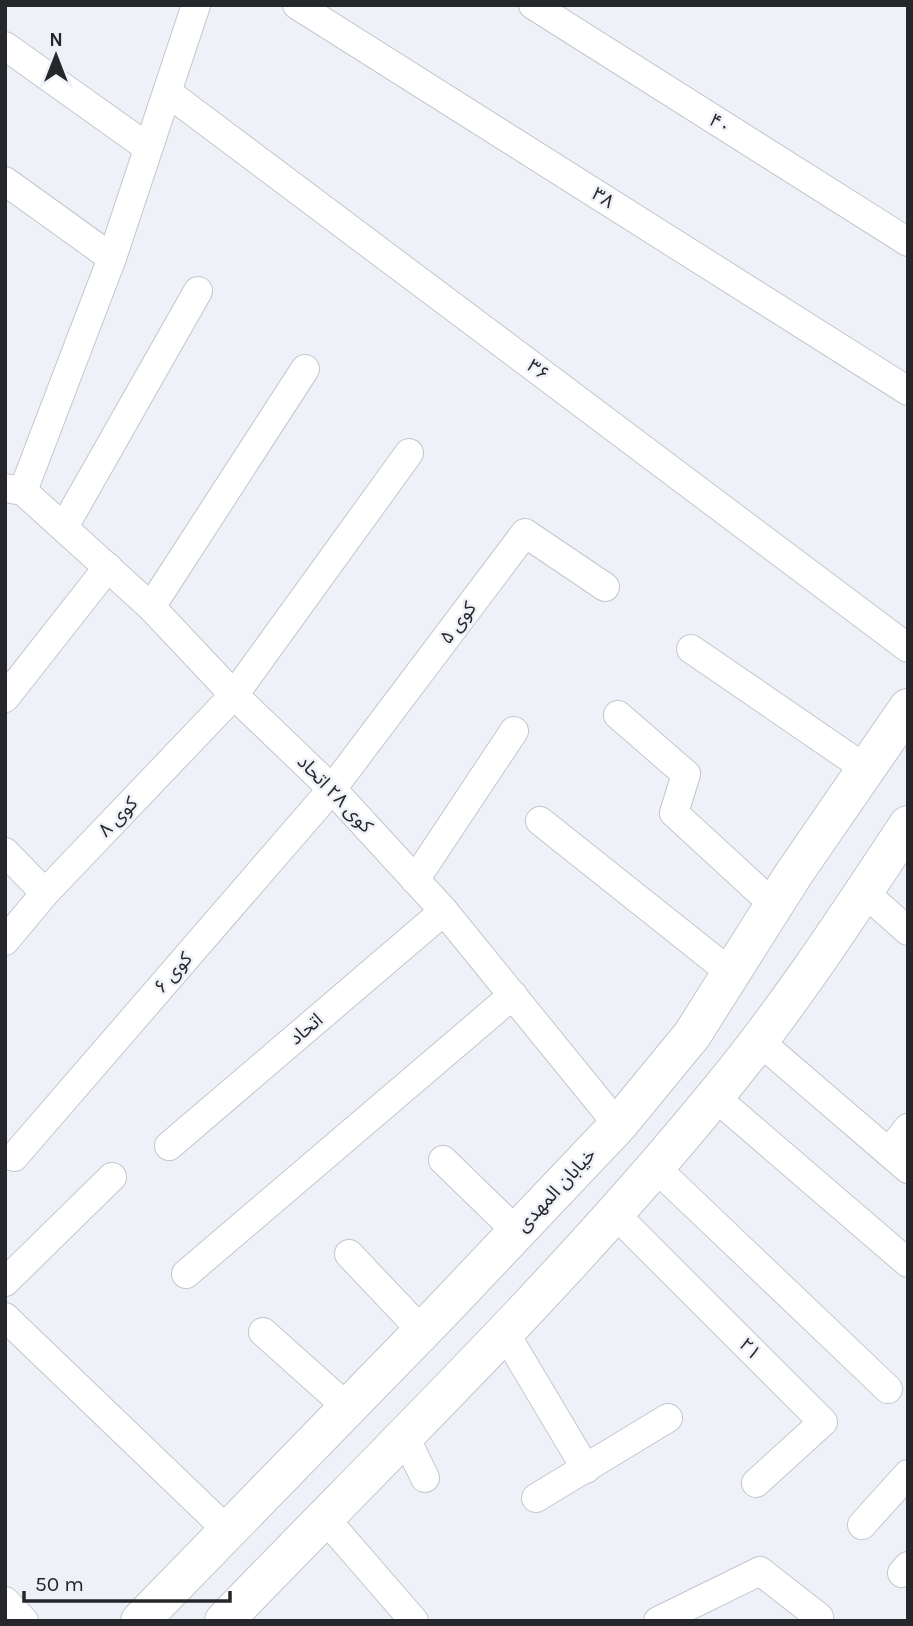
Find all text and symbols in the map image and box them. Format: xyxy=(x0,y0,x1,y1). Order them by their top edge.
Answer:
north arrow xyxy=(21,21,91,91)
text: N xyxy=(49,29,63,51)
street label: ۴۰ xyxy=(705,109,735,139)
street label: ۳۸ xyxy=(588,183,618,213)
street label: ۳۶ xyxy=(523,355,553,385)
street label: کوی ۵ xyxy=(435,597,482,648)
street label: کوی ۲۸ اتحاد xyxy=(293,751,378,838)
street label: کوی ۸ xyxy=(94,792,143,841)
street label: کوی ۶ xyxy=(149,947,197,998)
street label: اتحاد xyxy=(285,1009,327,1049)
street label: خیابان المهدی xyxy=(512,1144,600,1236)
street label: ۲۱ xyxy=(735,1334,765,1364)
scale bar xyxy=(24,1560,231,1604)
text: 50 m xyxy=(35,1572,84,1596)

